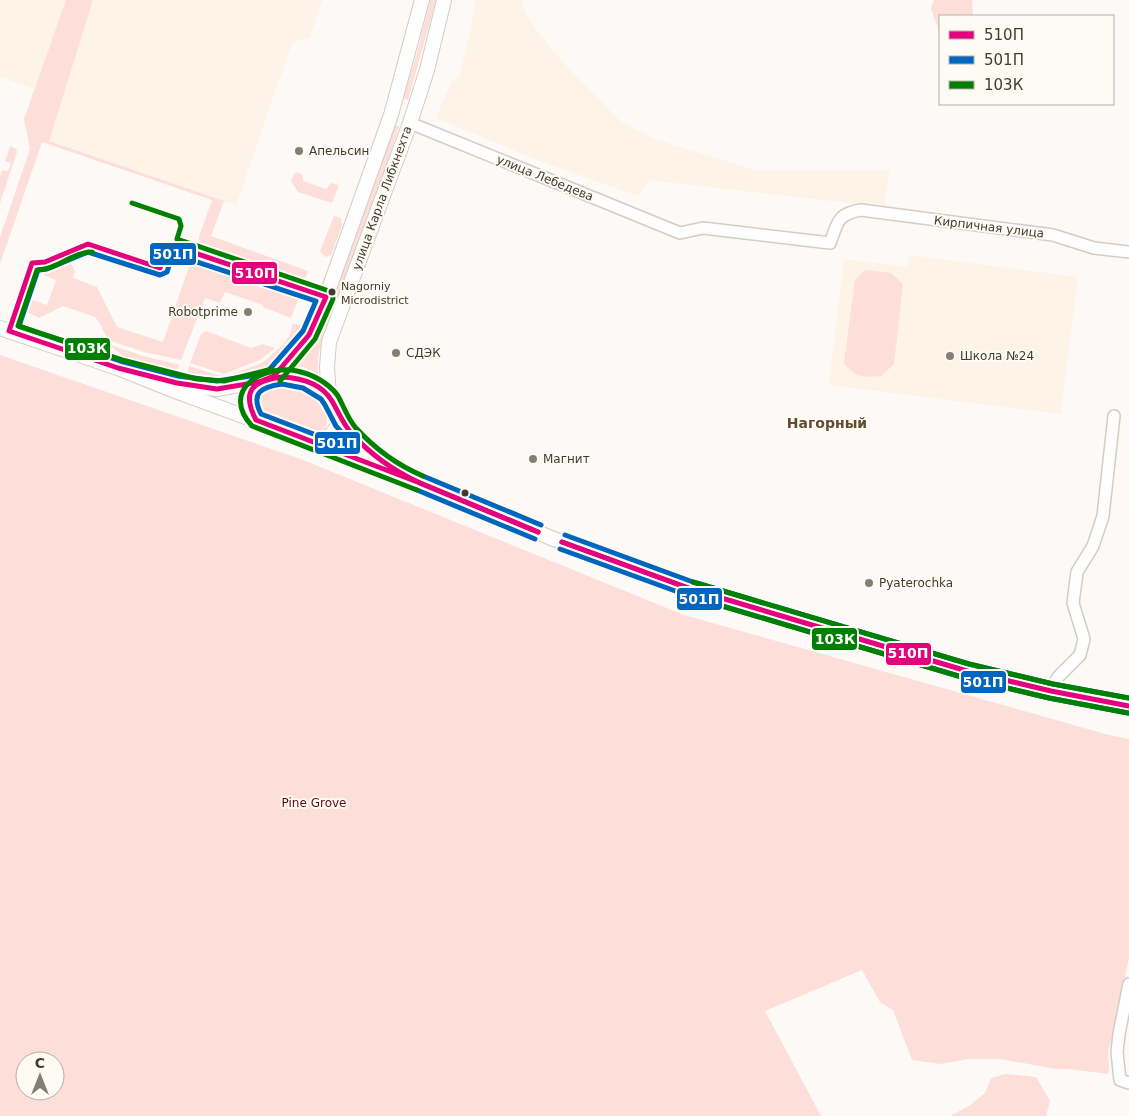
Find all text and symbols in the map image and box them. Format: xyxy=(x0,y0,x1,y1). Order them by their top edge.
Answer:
legend xyxy=(939,15,1114,105)
text: 510П xyxy=(984,26,1024,44)
text: 501П xyxy=(984,51,1024,69)
text: 103К xyxy=(984,76,1024,94)
street label: улица Карла Либкнехта xyxy=(349,124,415,272)
place label: Апельсин xyxy=(309,144,369,158)
marker: Апельсин xyxy=(293,145,305,157)
street label: улица Лебедева xyxy=(495,152,595,204)
street label: Кирпичная улица xyxy=(933,213,1045,241)
line badge: 501П xyxy=(149,242,197,266)
text: 501П xyxy=(153,246,193,262)
line badge: 510П xyxy=(231,261,278,285)
text: 510П xyxy=(235,265,275,281)
place label: Nagorniy Microdistrict xyxy=(341,280,409,307)
marker: Nagorniy Microdistrict xyxy=(327,287,337,297)
place label: Robotprime xyxy=(168,305,238,319)
marker: Robotprime xyxy=(242,306,254,318)
line badge: 103К xyxy=(64,337,111,361)
text: 103К xyxy=(67,340,108,356)
place label: СДЭК xyxy=(406,346,441,360)
marker: СДЭК xyxy=(390,347,402,359)
place label: Школа №24 xyxy=(960,349,1034,363)
marker: Школа №24 xyxy=(944,350,956,362)
district label: Нагорный xyxy=(787,415,867,431)
line badge: 501П xyxy=(314,431,361,455)
text: 501П xyxy=(317,435,357,451)
place label: Магнит xyxy=(543,452,590,466)
marker: Магнит xyxy=(527,453,539,465)
unlabelled marker xyxy=(460,488,470,498)
place label: Pyaterochka xyxy=(879,576,953,590)
marker: Pyaterochka xyxy=(863,577,875,589)
line badge: 501П xyxy=(676,587,723,611)
text: 501П xyxy=(679,591,719,607)
line badge: 103К xyxy=(811,627,858,651)
text: 103К xyxy=(815,631,856,647)
line badge: 510П xyxy=(885,642,932,666)
text: 510П xyxy=(888,645,928,661)
line badge: 501П xyxy=(960,670,1007,694)
text: 501П xyxy=(963,674,1003,690)
park label: Pine Grove xyxy=(282,796,346,810)
north arrow xyxy=(15,1051,65,1101)
text: С xyxy=(35,1055,45,1071)

